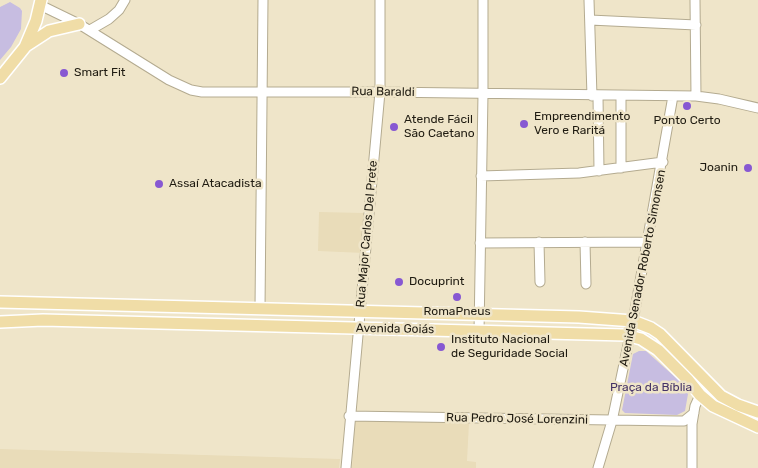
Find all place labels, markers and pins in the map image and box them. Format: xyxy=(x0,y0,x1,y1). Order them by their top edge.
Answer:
place label: Smart Fit xyxy=(74,66,126,80)
marker: Smart Fit xyxy=(58,67,70,79)
marker: Ponto Certo xyxy=(681,100,693,112)
place label: Empreendimento Vero e Raritá xyxy=(534,110,630,138)
place label: Atende Fácil São Caetano xyxy=(404,113,475,141)
place label: Ponto Certo xyxy=(653,114,721,128)
marker: Empreendimento Vero e Raritá xyxy=(518,118,530,130)
marker: Atende Fácil São Caetano xyxy=(388,121,400,133)
place label: Joanin xyxy=(699,161,738,175)
marker: Joanin xyxy=(742,162,754,174)
place label: Assaí Atacadista xyxy=(169,177,262,191)
marker: Assaí Atacadista xyxy=(153,178,165,190)
place label: Docuprint xyxy=(409,275,464,289)
marker: Docuprint xyxy=(393,276,405,288)
marker: RomaPneus xyxy=(451,291,463,303)
place label: RomaPneus xyxy=(423,305,491,319)
place label: Instituto Nacional de Seguridade Social xyxy=(451,333,568,361)
marker: Instituto Nacional de Seguridade Social xyxy=(435,341,447,353)

